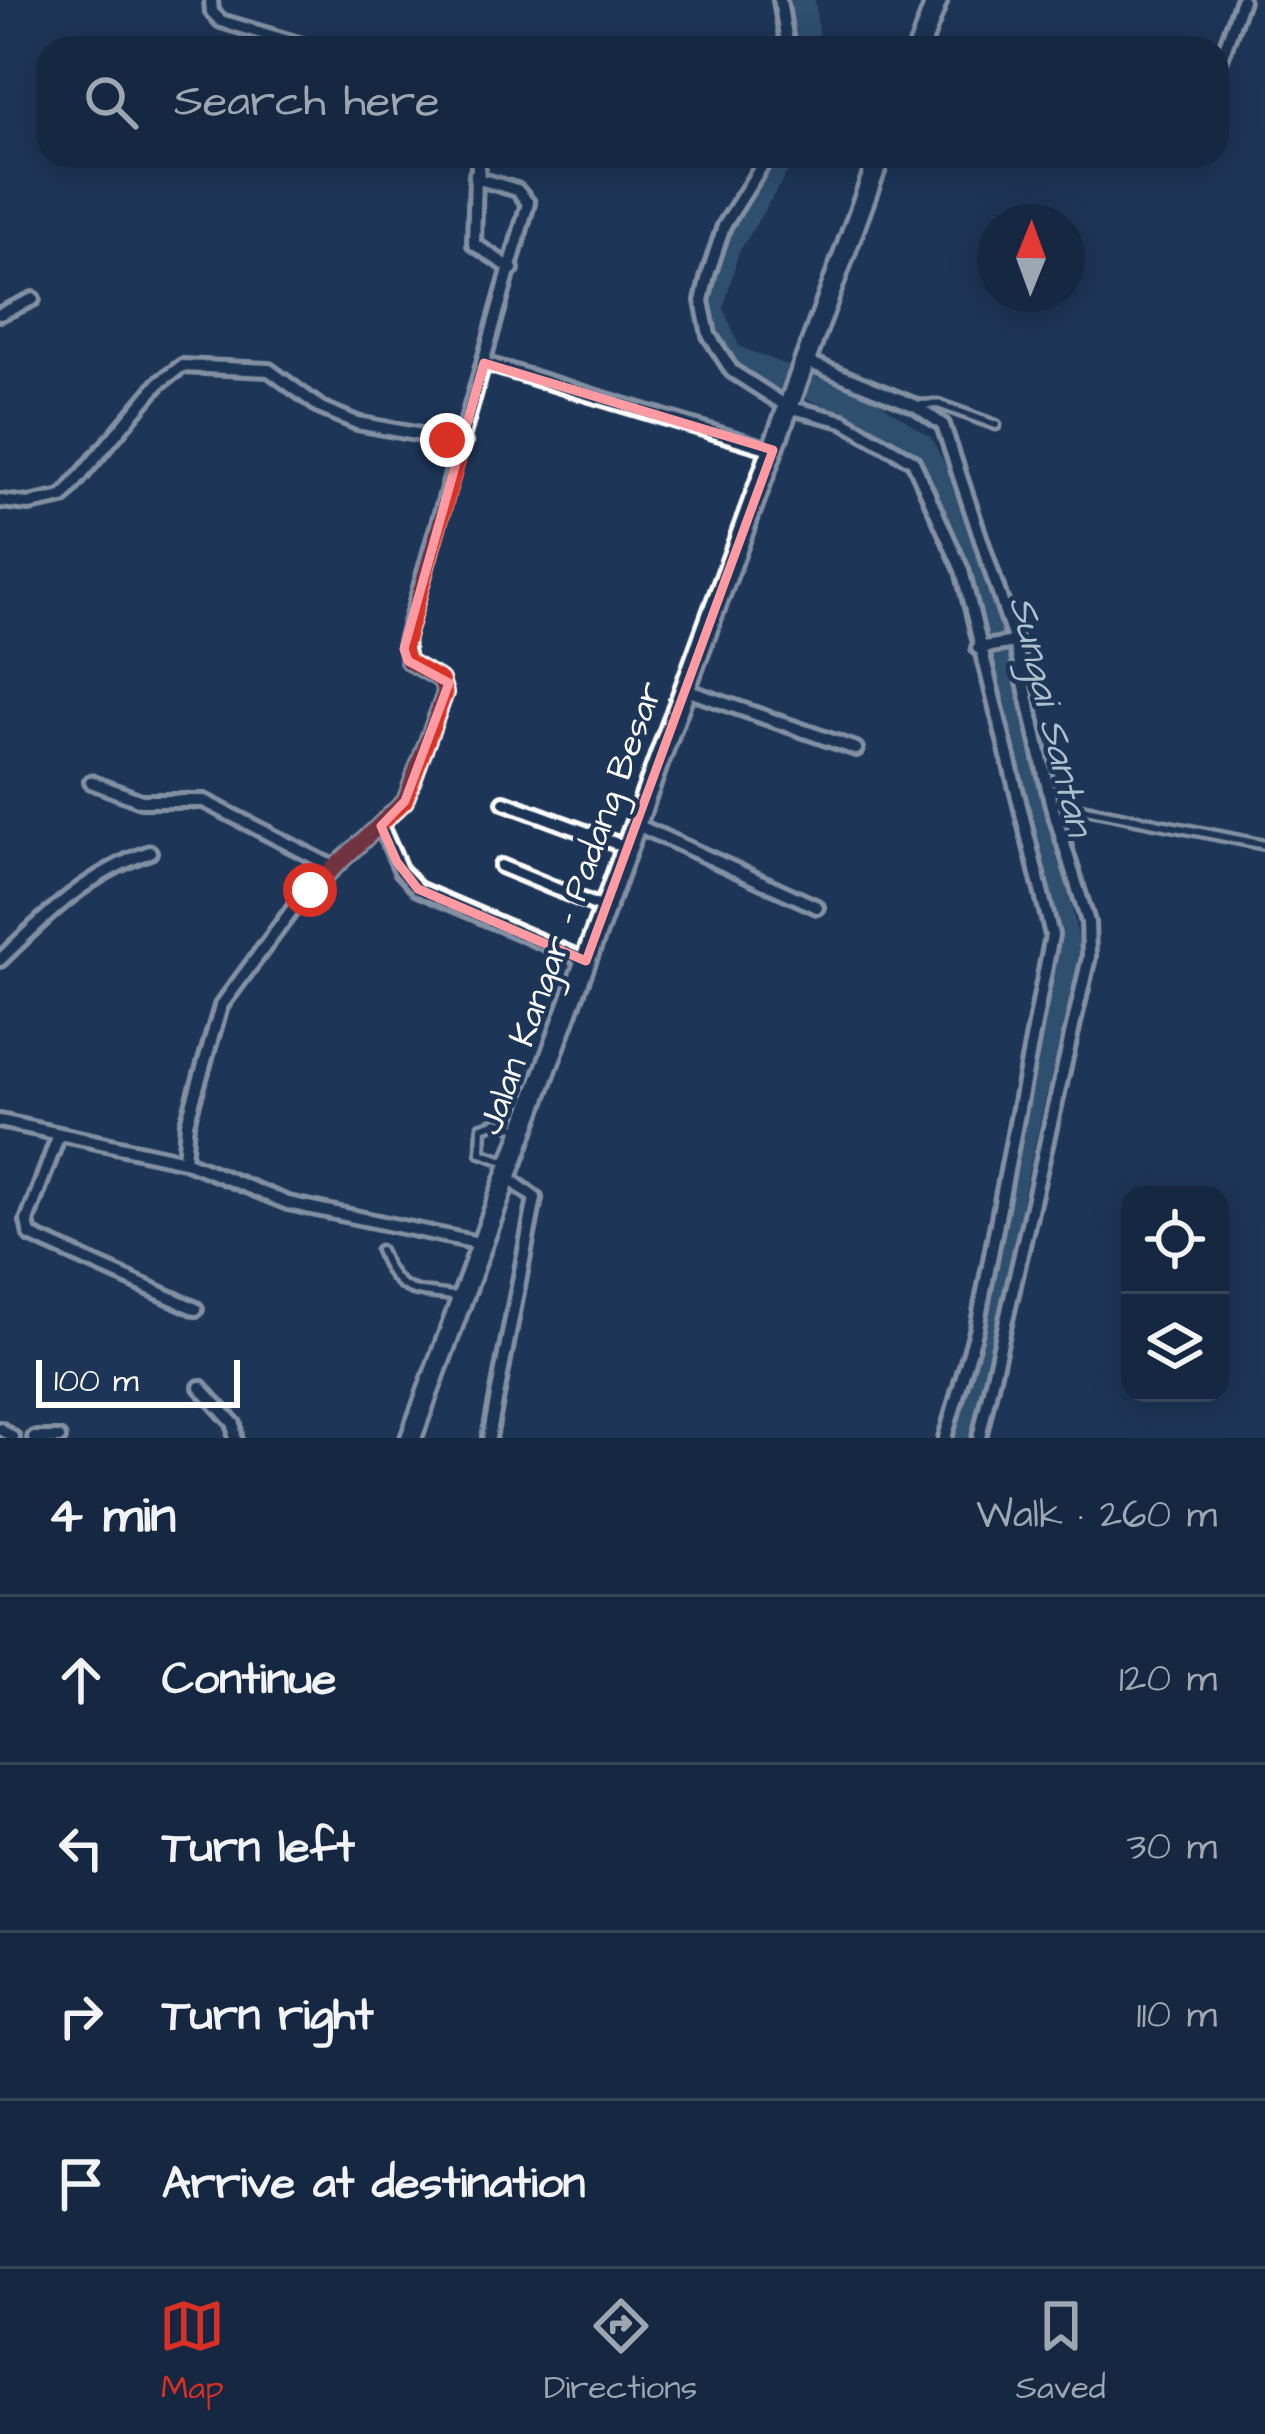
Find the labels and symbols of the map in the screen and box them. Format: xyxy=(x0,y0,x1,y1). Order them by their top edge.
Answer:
north arrow xyxy=(977,204,1085,312)
route end xyxy=(420,413,474,467)
water label: Sungai Santan xyxy=(993,590,1107,845)
street label: Jalan Kangar – Padang Besar xyxy=(465,674,678,1142)
route start xyxy=(283,863,337,917)
scale bar xyxy=(36,1354,240,1407)

